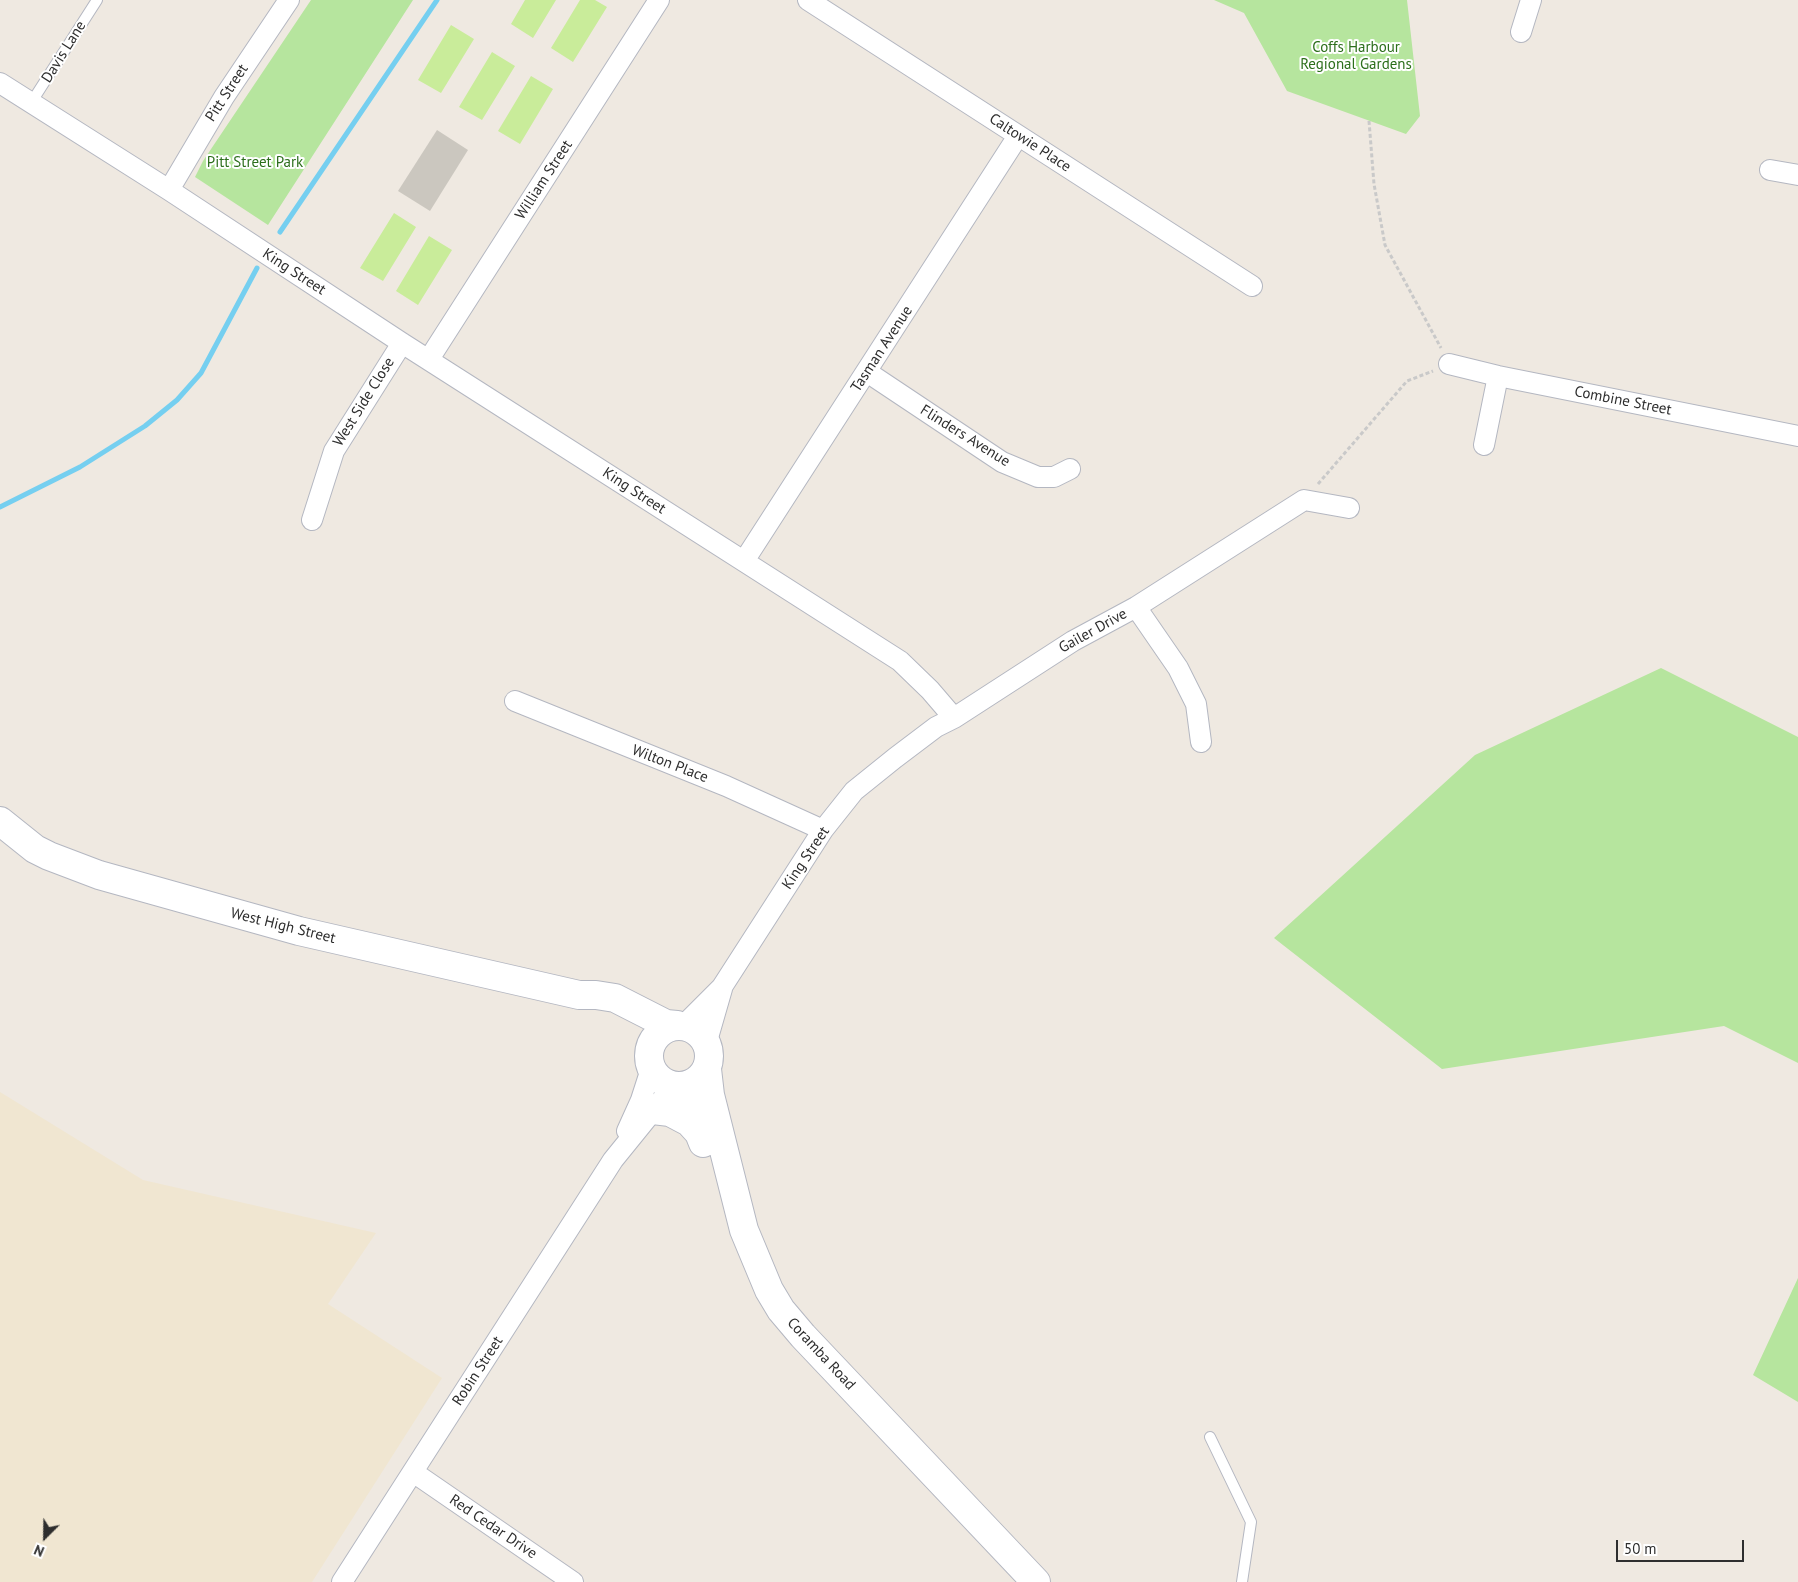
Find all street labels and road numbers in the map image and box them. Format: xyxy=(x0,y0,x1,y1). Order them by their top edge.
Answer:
street label: Davis Lane xyxy=(38,18,90,86)
street label: Pitt Street xyxy=(202,61,252,125)
street label: Caltowie Place xyxy=(986,110,1074,176)
street label: William Street xyxy=(512,137,576,223)
street label: King Street xyxy=(259,245,329,299)
street label: Tasman Avenue xyxy=(847,303,917,395)
street label: West Side Close xyxy=(329,354,399,450)
street label: Combine Street xyxy=(1573,383,1673,419)
street label: Flinders Avenue xyxy=(917,401,1013,471)
street label: King Street xyxy=(599,464,669,518)
street label: Gailer Drive xyxy=(1056,605,1130,657)
street label: Wilton Place xyxy=(629,741,711,787)
street label: King Street xyxy=(778,823,834,893)
street label: West High Street xyxy=(229,904,337,948)
street label: Coramba Road xyxy=(783,1314,859,1394)
street label: Robin Street xyxy=(449,1333,507,1409)
street label: Red Cedar Drive xyxy=(446,1491,540,1563)

